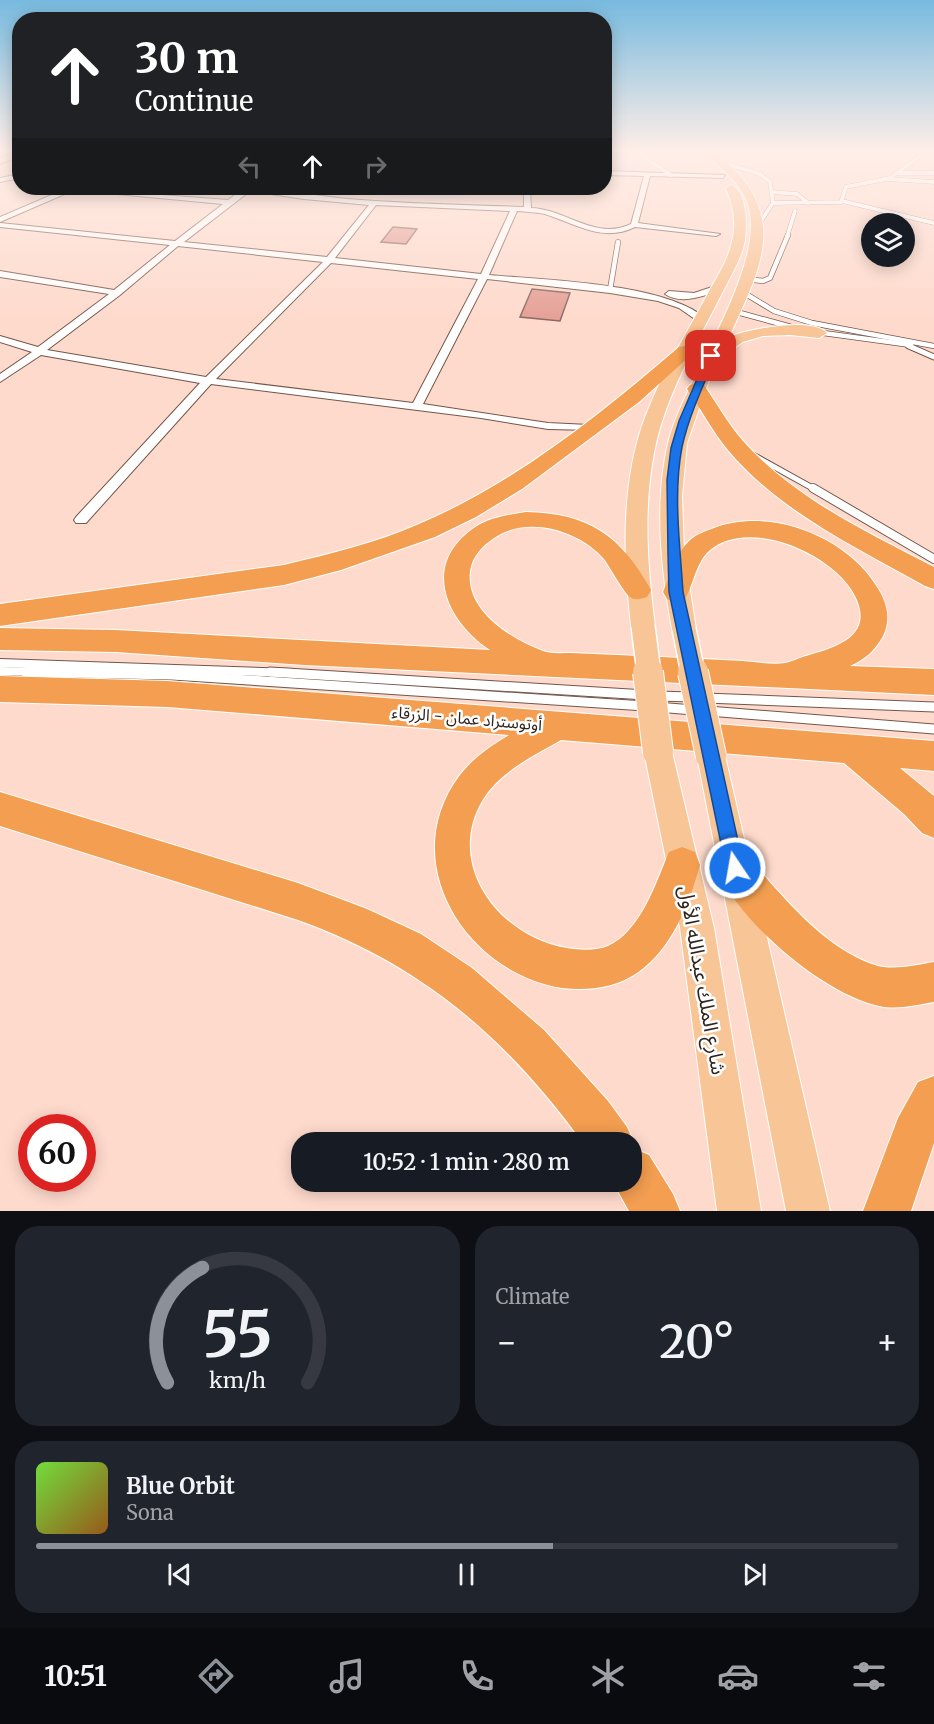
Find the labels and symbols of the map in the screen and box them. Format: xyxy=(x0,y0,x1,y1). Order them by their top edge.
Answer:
pin xyxy=(685,330,736,381)
street label: أوتوستراد عمان - الزرقاء xyxy=(391,701,543,735)
position arrow xyxy=(703,836,767,900)
street label: شارع الملك عبدالله الأول xyxy=(671,883,732,1077)
speed limit sign: 60 xyxy=(18,1114,96,1192)

